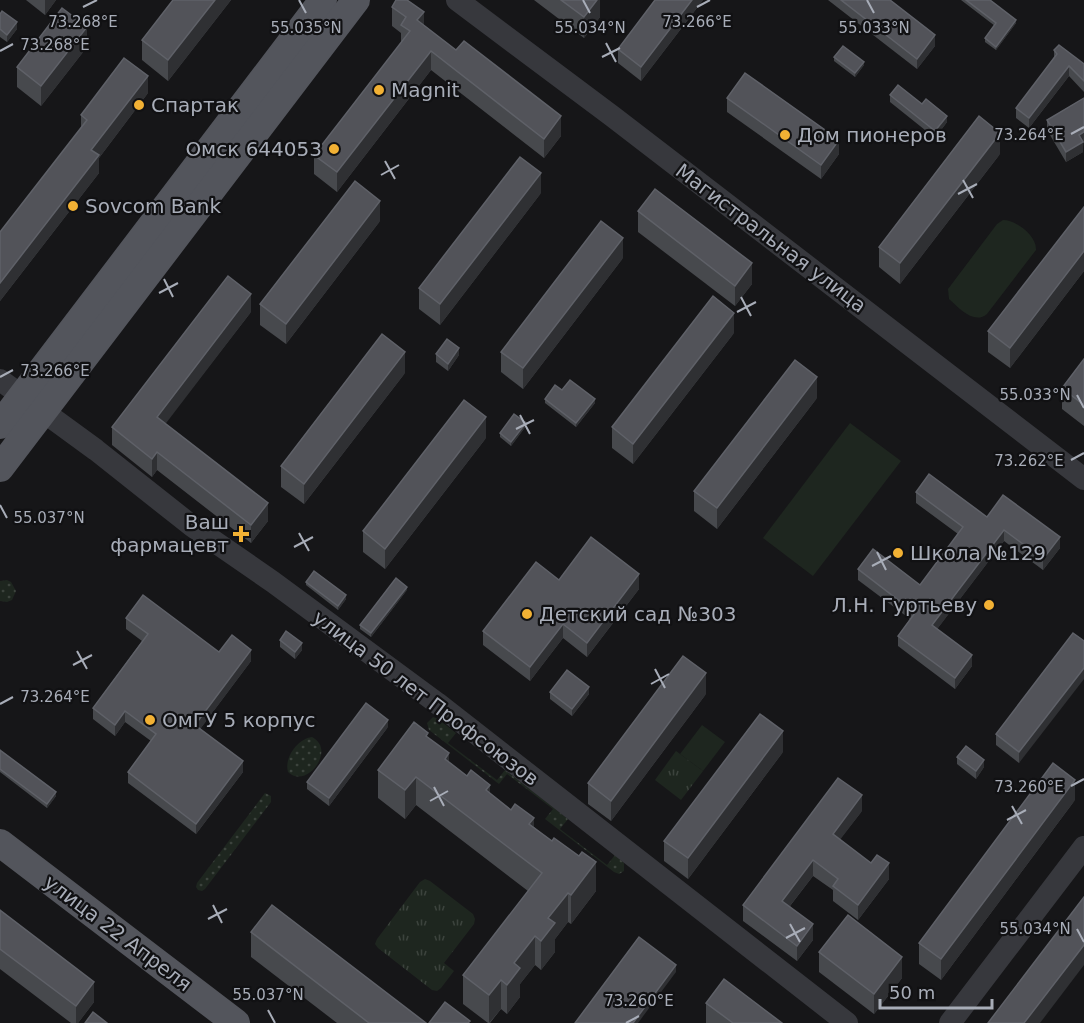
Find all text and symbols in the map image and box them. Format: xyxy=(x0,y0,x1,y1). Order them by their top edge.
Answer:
text: 73.268°E xyxy=(48,13,118,31)
text: 73.266°E xyxy=(662,13,732,31)
text: 55.035°N xyxy=(270,19,342,37)
text: 55.034°N xyxy=(554,19,626,37)
text: 55.033°N xyxy=(838,19,910,37)
text: 73.268°E xyxy=(20,36,90,54)
place label: Magnit xyxy=(391,78,459,102)
marker: Magnit xyxy=(372,83,386,97)
place label: Спартак xyxy=(151,93,239,117)
marker: Спартак xyxy=(132,98,146,112)
place label: Дом пионеров xyxy=(797,123,947,147)
text: 73.264°E xyxy=(994,126,1064,144)
marker: Дом пионеров xyxy=(778,128,792,142)
place label: Омск 644053 xyxy=(185,137,322,161)
marker: Омск 644053 xyxy=(327,142,341,156)
street label: Магистральная улица xyxy=(671,158,871,318)
place label: Sovcom Bank xyxy=(85,194,221,218)
marker: Sovcom Bank xyxy=(66,199,80,213)
text: 73.266°E xyxy=(20,362,90,380)
text: 55.033°N xyxy=(999,386,1071,404)
text: 73.262°E xyxy=(994,452,1064,470)
text: 55.037°N xyxy=(13,509,85,527)
place label: Ваш фармацевт xyxy=(110,510,229,557)
marker: Ваш фармацевт xyxy=(234,527,248,541)
place label: Школа №129 xyxy=(910,541,1046,565)
marker: Школа №129 xyxy=(891,546,905,560)
place label: Л.Н. Гуртьеву xyxy=(832,593,977,617)
marker: Л.Н. Гуртьеву xyxy=(982,598,996,612)
place label: Детский сад №303 xyxy=(539,602,736,626)
street label: улица 50 лет Профсоюзов xyxy=(308,605,544,791)
marker: Детский сад №303 xyxy=(520,607,534,621)
text: 73.264°E xyxy=(20,688,90,706)
place label: ОмГУ 5 корпус xyxy=(162,708,316,732)
marker: ОмГУ 5 корпус xyxy=(143,713,157,727)
text: 73.260°E xyxy=(994,778,1064,796)
street label: улица 22 Апреля xyxy=(40,870,196,996)
text: 55.034°N xyxy=(999,920,1071,938)
scale bar xyxy=(880,972,992,1010)
text: 50 m xyxy=(889,982,935,1003)
text: 55.037°N xyxy=(232,986,304,1004)
text: 73.260°E xyxy=(604,992,674,1010)

